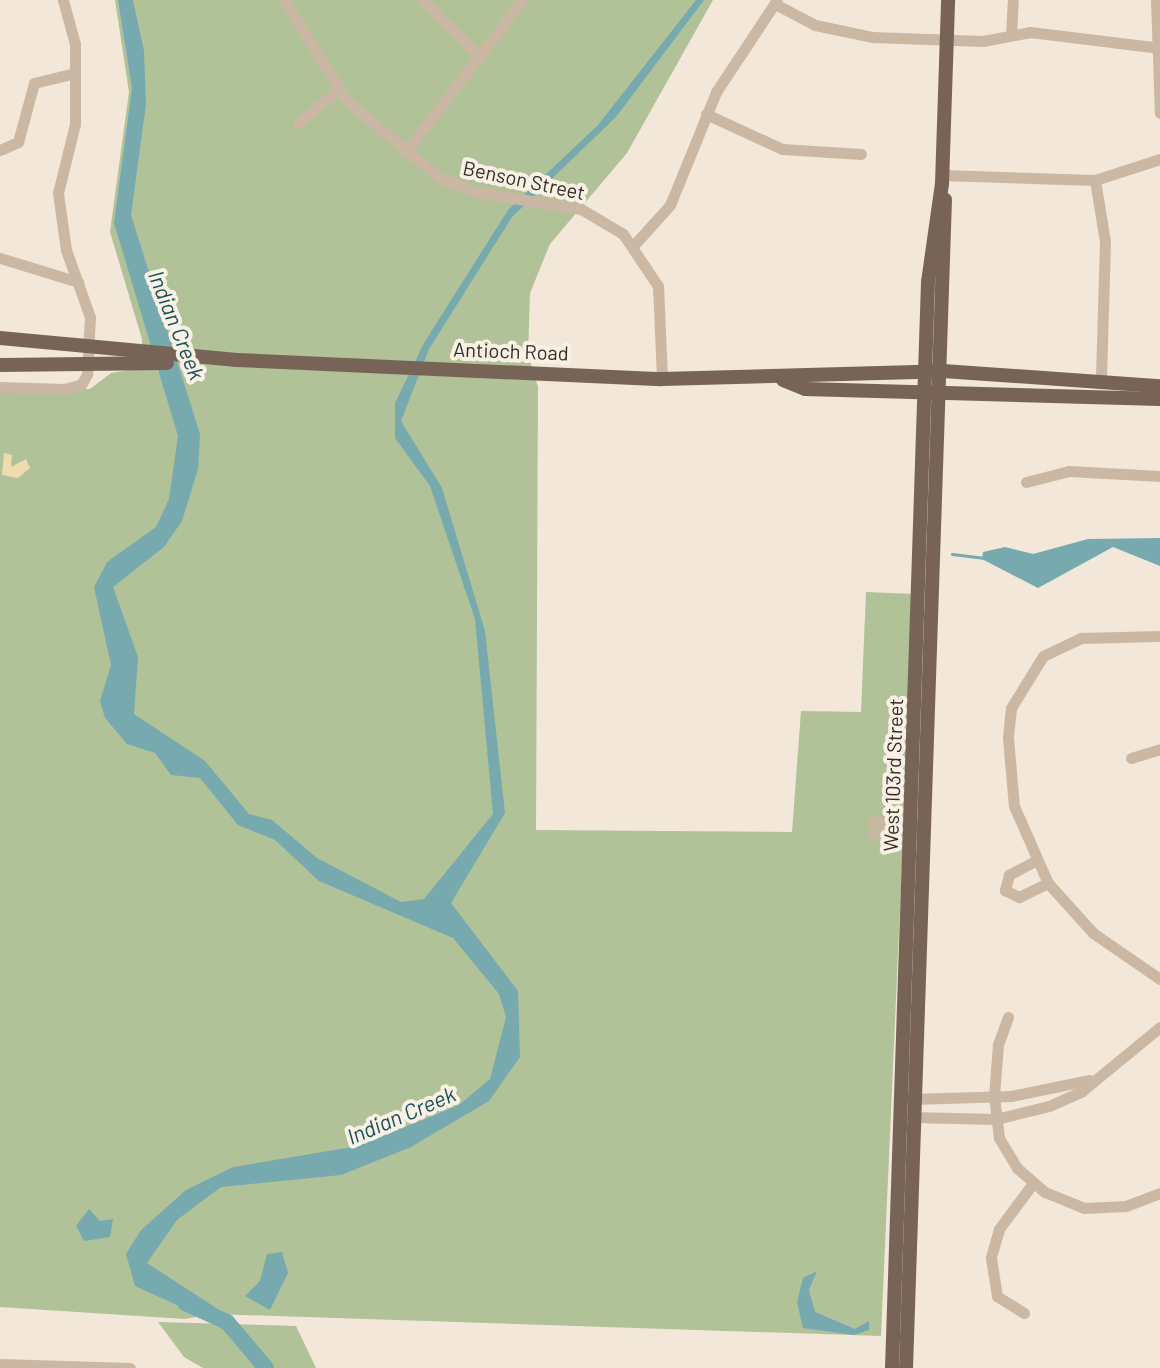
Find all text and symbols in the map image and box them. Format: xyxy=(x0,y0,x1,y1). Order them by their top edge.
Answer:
street label: Benson Street xyxy=(461,155,587,205)
water label: Indian Creek xyxy=(143,267,211,383)
street label: Antioch Road xyxy=(453,337,569,365)
street label: West 103rd Street xyxy=(878,698,908,852)
water label: Indian Creek xyxy=(343,1080,459,1150)

